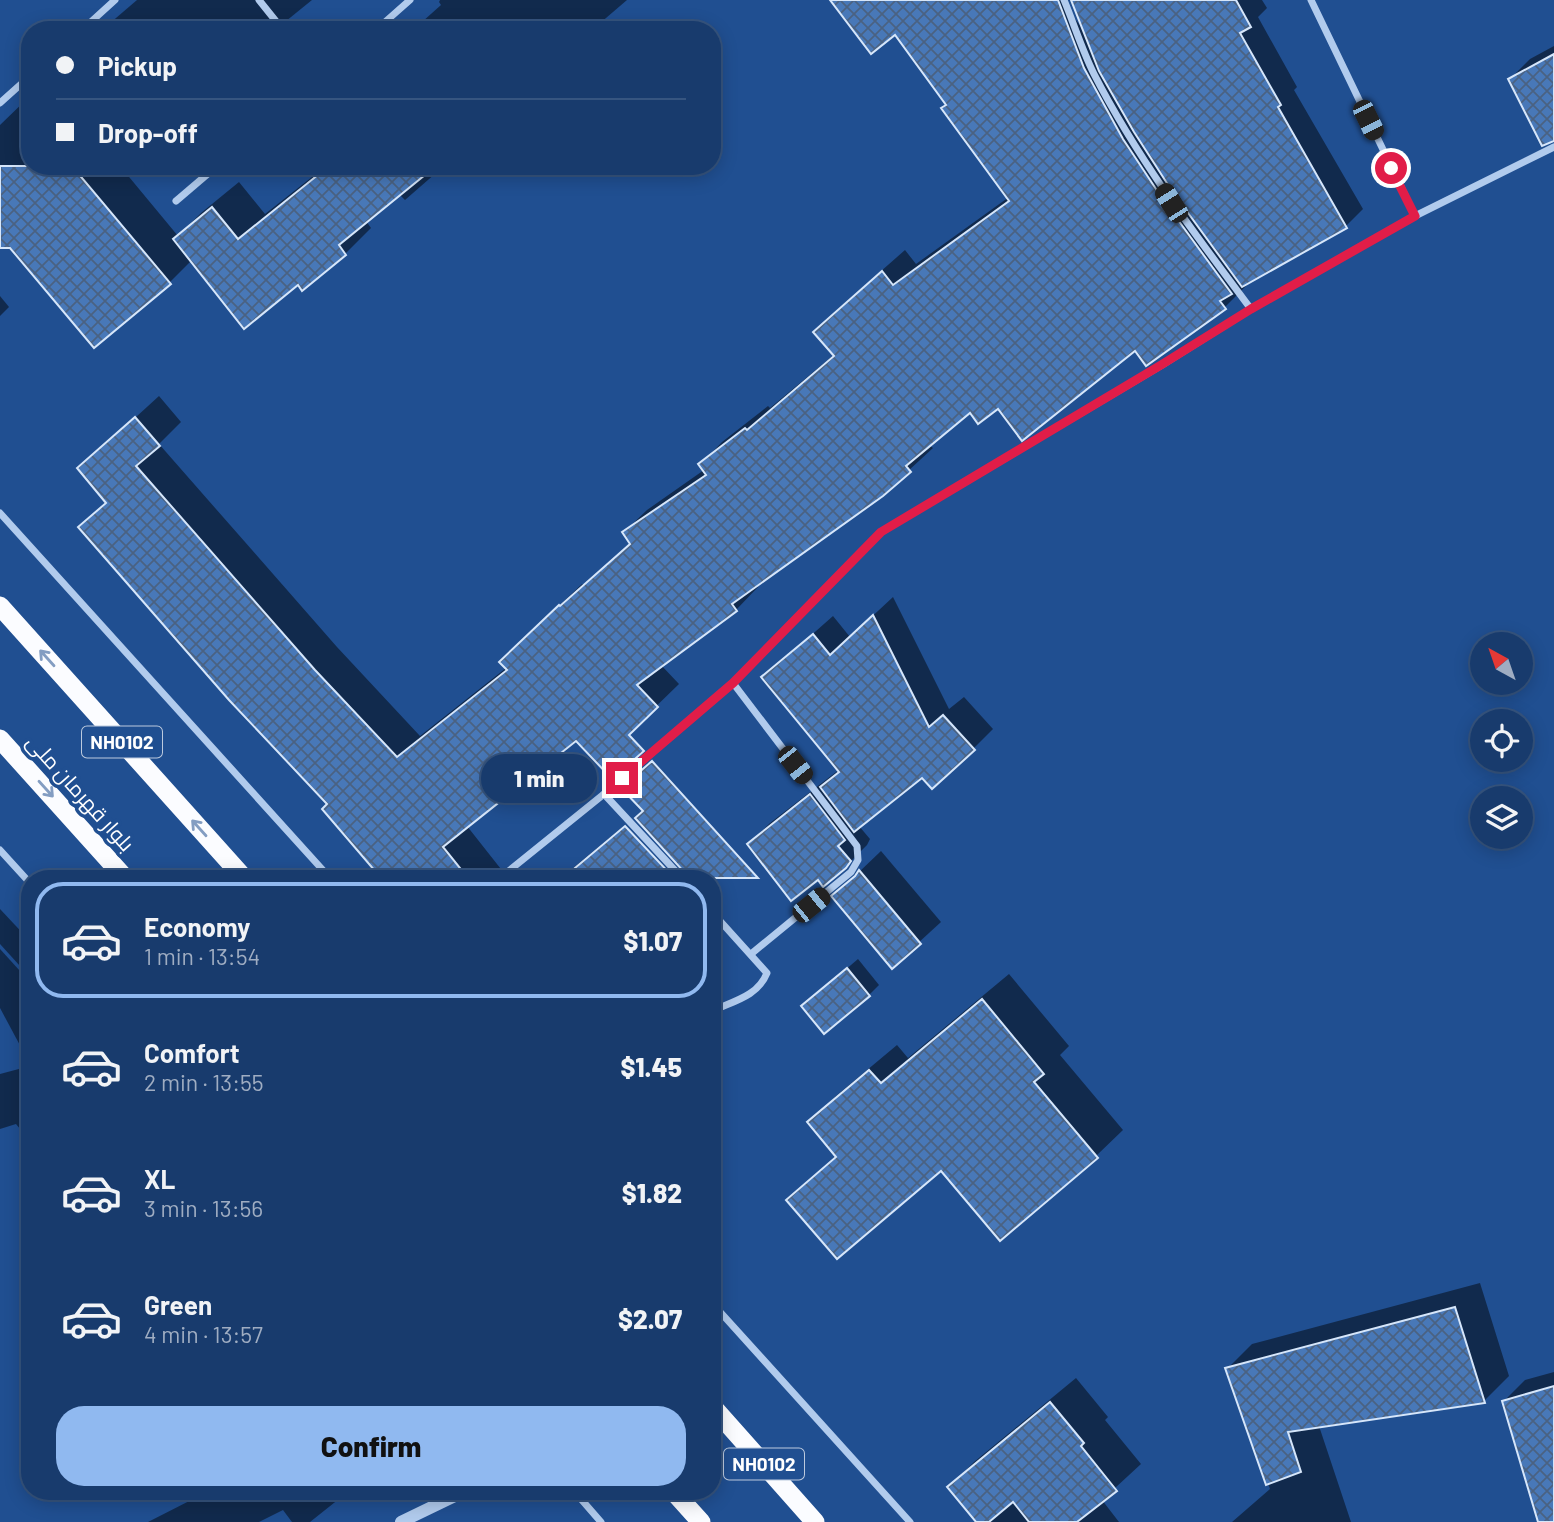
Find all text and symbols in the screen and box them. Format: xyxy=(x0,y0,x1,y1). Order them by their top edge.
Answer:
text: Pickup xyxy=(98,50,177,81)
car xyxy=(1350,97,1387,143)
text: Drop-off xyxy=(98,117,198,148)
route start xyxy=(1375,152,1407,184)
car xyxy=(1151,180,1192,226)
north arrow xyxy=(1470,632,1533,695)
map controls xyxy=(1470,632,1533,849)
one-way arrow xyxy=(39,650,55,668)
button: locate xyxy=(1470,709,1533,772)
road number: NH0102 xyxy=(82,726,162,758)
street label: بلوار قهرمان ملی xyxy=(21,728,140,857)
car xyxy=(774,742,817,788)
callout: 1 min xyxy=(482,754,598,802)
route end xyxy=(606,762,638,794)
text: 1 min xyxy=(514,764,564,792)
one-way arrow xyxy=(37,780,53,798)
button: layers xyxy=(1470,786,1533,849)
one-way arrow xyxy=(190,820,207,837)
car xyxy=(789,884,834,926)
icon: car xyxy=(60,909,123,972)
text: Economy xyxy=(144,911,250,942)
text: $1.07 xyxy=(623,925,682,956)
text: 1 min · 13:54 xyxy=(144,942,260,970)
icon: car xyxy=(60,1035,123,1098)
text: Comfort xyxy=(144,1037,240,1068)
text: $1.45 xyxy=(620,1051,682,1082)
text: 2 min · 13:55 xyxy=(144,1068,264,1096)
icon: car xyxy=(60,1161,123,1224)
text: XL xyxy=(144,1163,175,1194)
text: $1.82 xyxy=(622,1177,682,1208)
text: 3 min · 13:56 xyxy=(144,1194,263,1222)
icon: car xyxy=(60,1287,123,1350)
text: Green xyxy=(144,1289,212,1320)
text: $2.07 xyxy=(618,1303,682,1334)
text: 4 min · 13:57 xyxy=(144,1320,263,1348)
button: Confirm xyxy=(56,1406,686,1486)
road number: NH0102 xyxy=(724,1448,804,1480)

